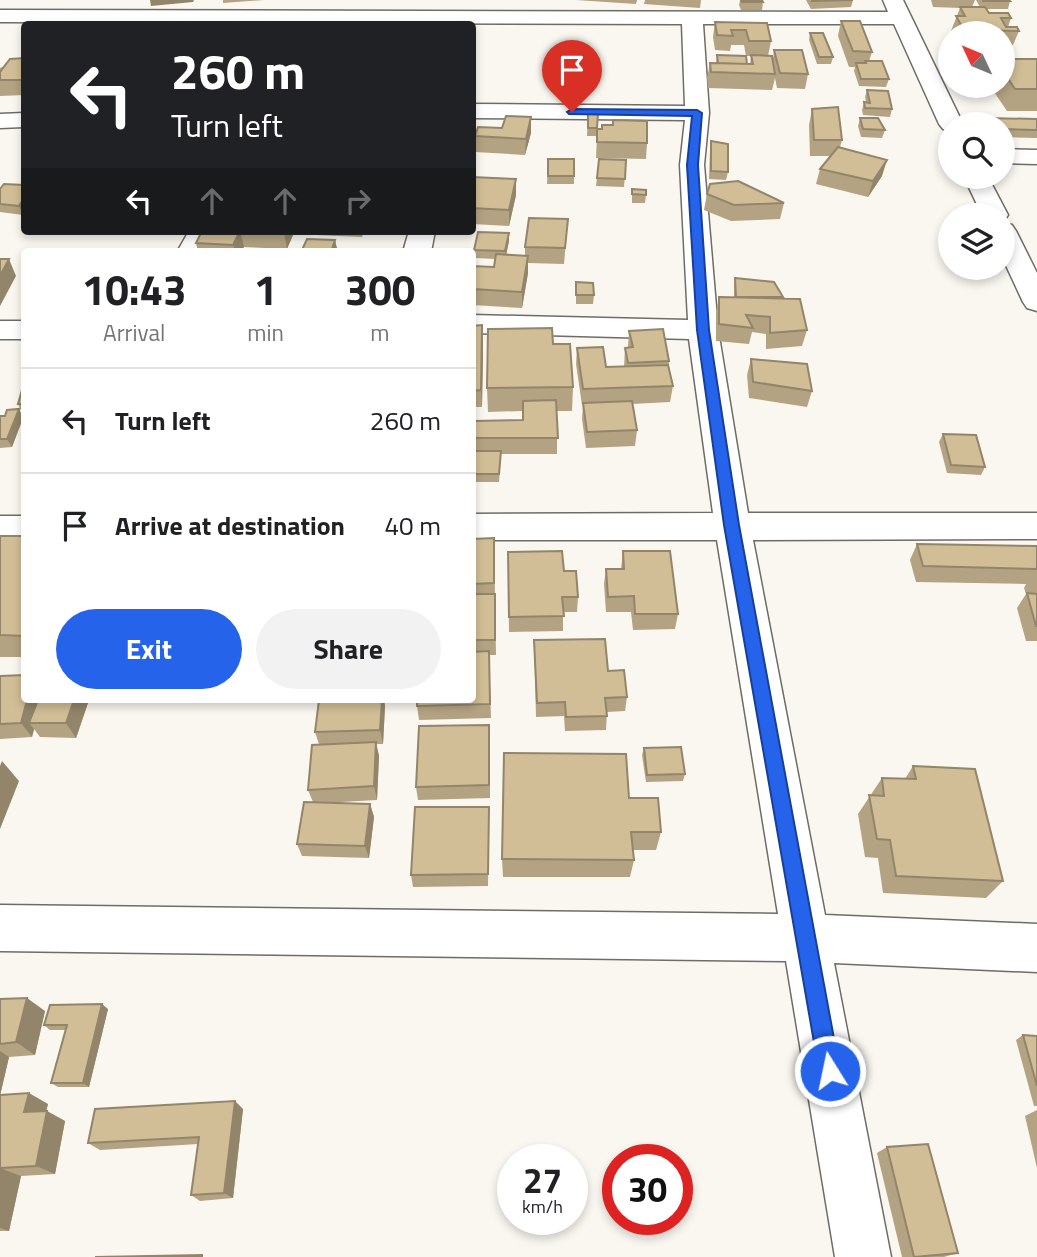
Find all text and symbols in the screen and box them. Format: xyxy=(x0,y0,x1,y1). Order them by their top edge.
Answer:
north arrow xyxy=(938,21,1015,98)
map controls xyxy=(938,21,1015,280)
text: 260 m xyxy=(171,33,305,108)
pin xyxy=(542,40,602,112)
icon: left xyxy=(56,49,147,140)
icon: arrive xyxy=(553,51,591,89)
text: Turn left xyxy=(171,101,283,149)
button: search xyxy=(938,112,1015,189)
icon: left xyxy=(120,182,158,220)
icon: ahead xyxy=(193,182,231,220)
icon: ahead xyxy=(266,182,304,220)
icon: right xyxy=(339,182,377,220)
button: layers xyxy=(938,203,1015,280)
text: 10:43 xyxy=(82,257,187,321)
text: 1 xyxy=(254,257,277,321)
text: 300 xyxy=(345,257,415,321)
text: Arrival xyxy=(103,315,165,350)
text: min xyxy=(247,315,284,350)
text: m xyxy=(370,315,390,350)
text: Turn left xyxy=(115,401,210,440)
text: 260 m xyxy=(370,401,441,440)
icon: left xyxy=(56,402,94,440)
text: Arrive at destination xyxy=(115,506,345,545)
text: 40 m xyxy=(384,506,441,545)
icon: arrive xyxy=(56,507,94,545)
button: Exit xyxy=(56,609,242,689)
button: Share xyxy=(256,609,441,689)
position arrow xyxy=(793,1034,867,1108)
speed limit sign: 30 xyxy=(602,1144,693,1235)
text: 27 xyxy=(523,1153,562,1207)
text: km/h xyxy=(522,1193,563,1220)

